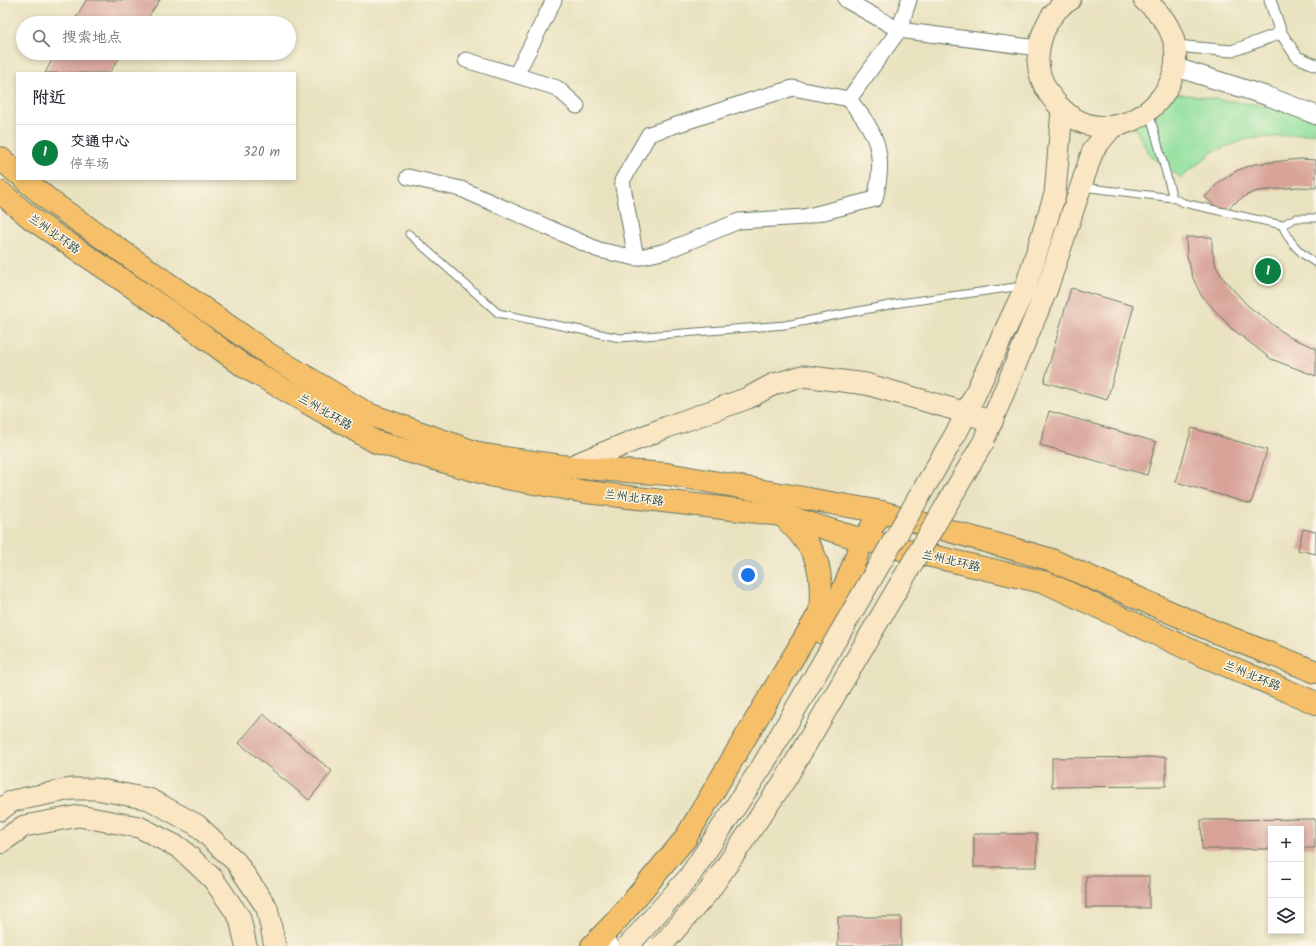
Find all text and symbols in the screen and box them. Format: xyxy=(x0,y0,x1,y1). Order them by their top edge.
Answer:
search box xyxy=(16,16,296,60)
text: 搜索地点 xyxy=(62,26,122,50)
icon: search xyxy=(30,27,52,49)
text: 附近 xyxy=(32,85,66,112)
text: 交通中心 xyxy=(70,130,130,154)
text: 1 xyxy=(43,142,47,163)
text: 320 m xyxy=(243,142,280,163)
text: 停车场 xyxy=(70,154,109,175)
street label: 兰州北环路 xyxy=(24,209,84,259)
pin: 1 xyxy=(1255,256,1281,286)
street label: 兰州北环路 xyxy=(294,389,356,435)
street label: 兰州北环路 xyxy=(603,485,665,511)
street label: 兰州北环路 xyxy=(920,545,982,577)
your location xyxy=(738,565,758,585)
street label: 兰州北环路 xyxy=(1221,656,1283,696)
map controls xyxy=(1268,826,1304,934)
button: + xyxy=(1268,826,1304,862)
button: − xyxy=(1268,862,1304,898)
button: layers xyxy=(1268,898,1304,934)

